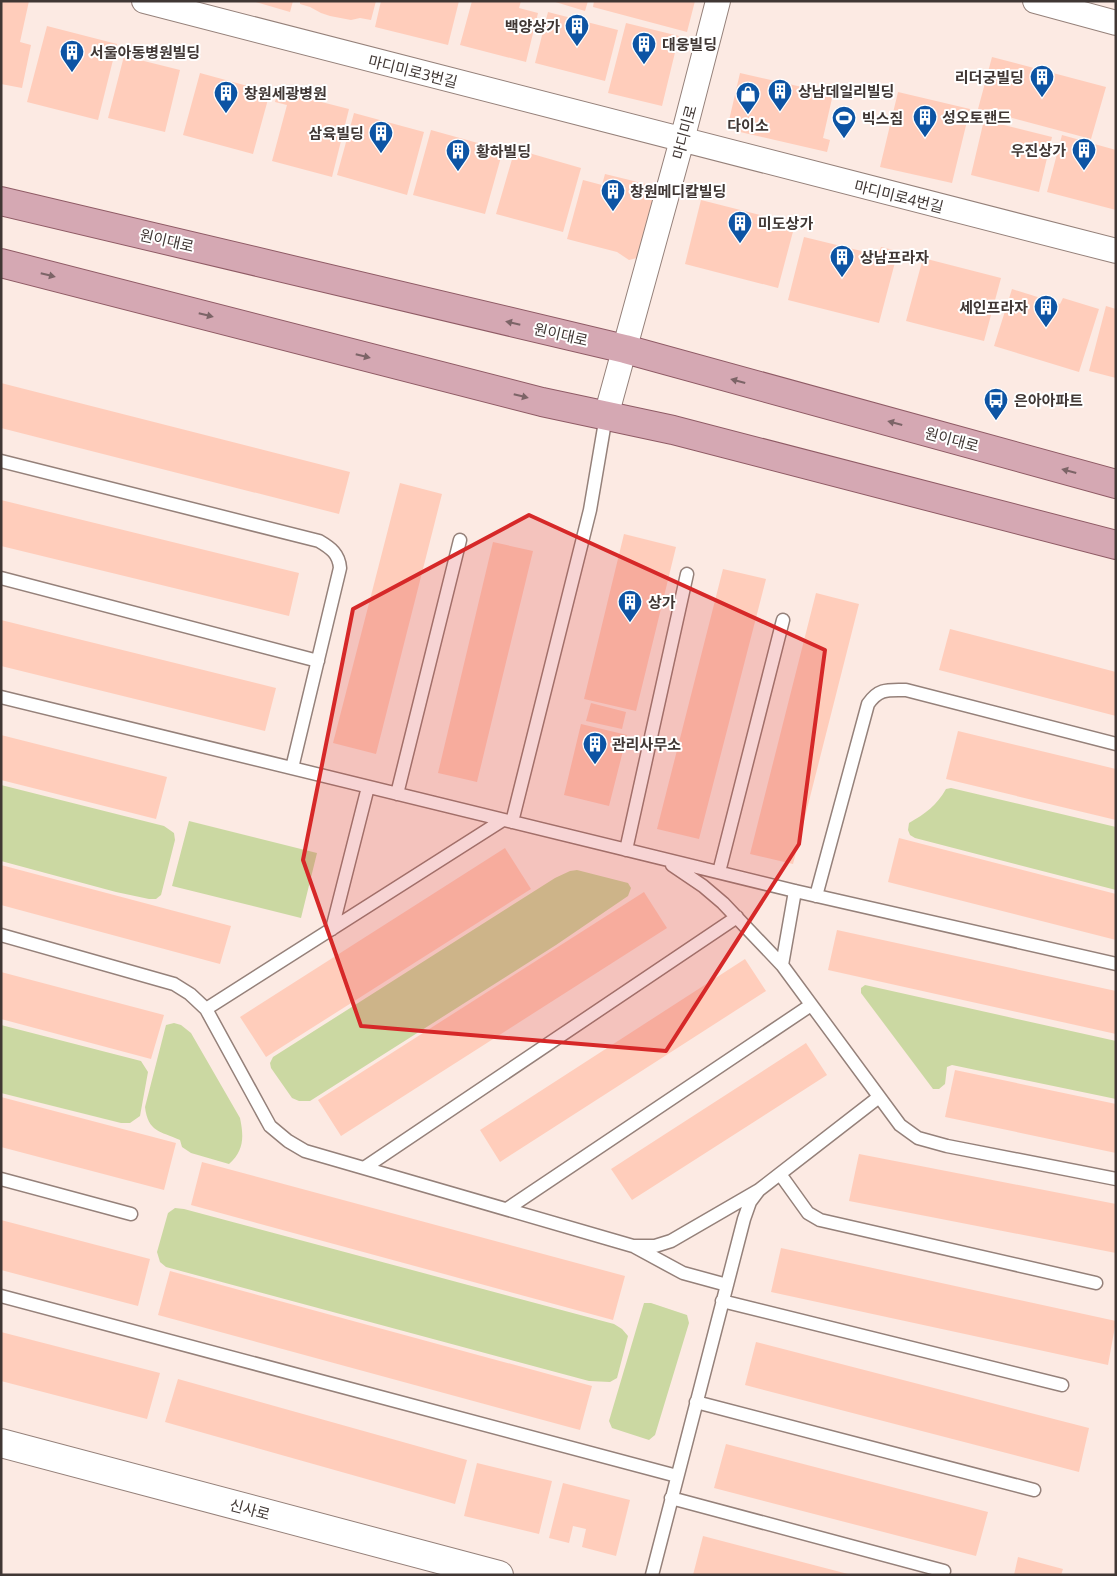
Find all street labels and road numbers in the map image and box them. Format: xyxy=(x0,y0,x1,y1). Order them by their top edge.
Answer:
street label: 마디미로3번길 xyxy=(366,50,460,92)
street label: 마디미로 xyxy=(667,103,701,161)
street label: 마디미로4번길 xyxy=(852,175,946,217)
street label: 원이대로 xyxy=(138,224,196,256)
street label: 원이대로 xyxy=(532,318,590,350)
street label: 원이대로 xyxy=(923,422,981,456)
street label: 신사로 xyxy=(227,1494,273,1524)

